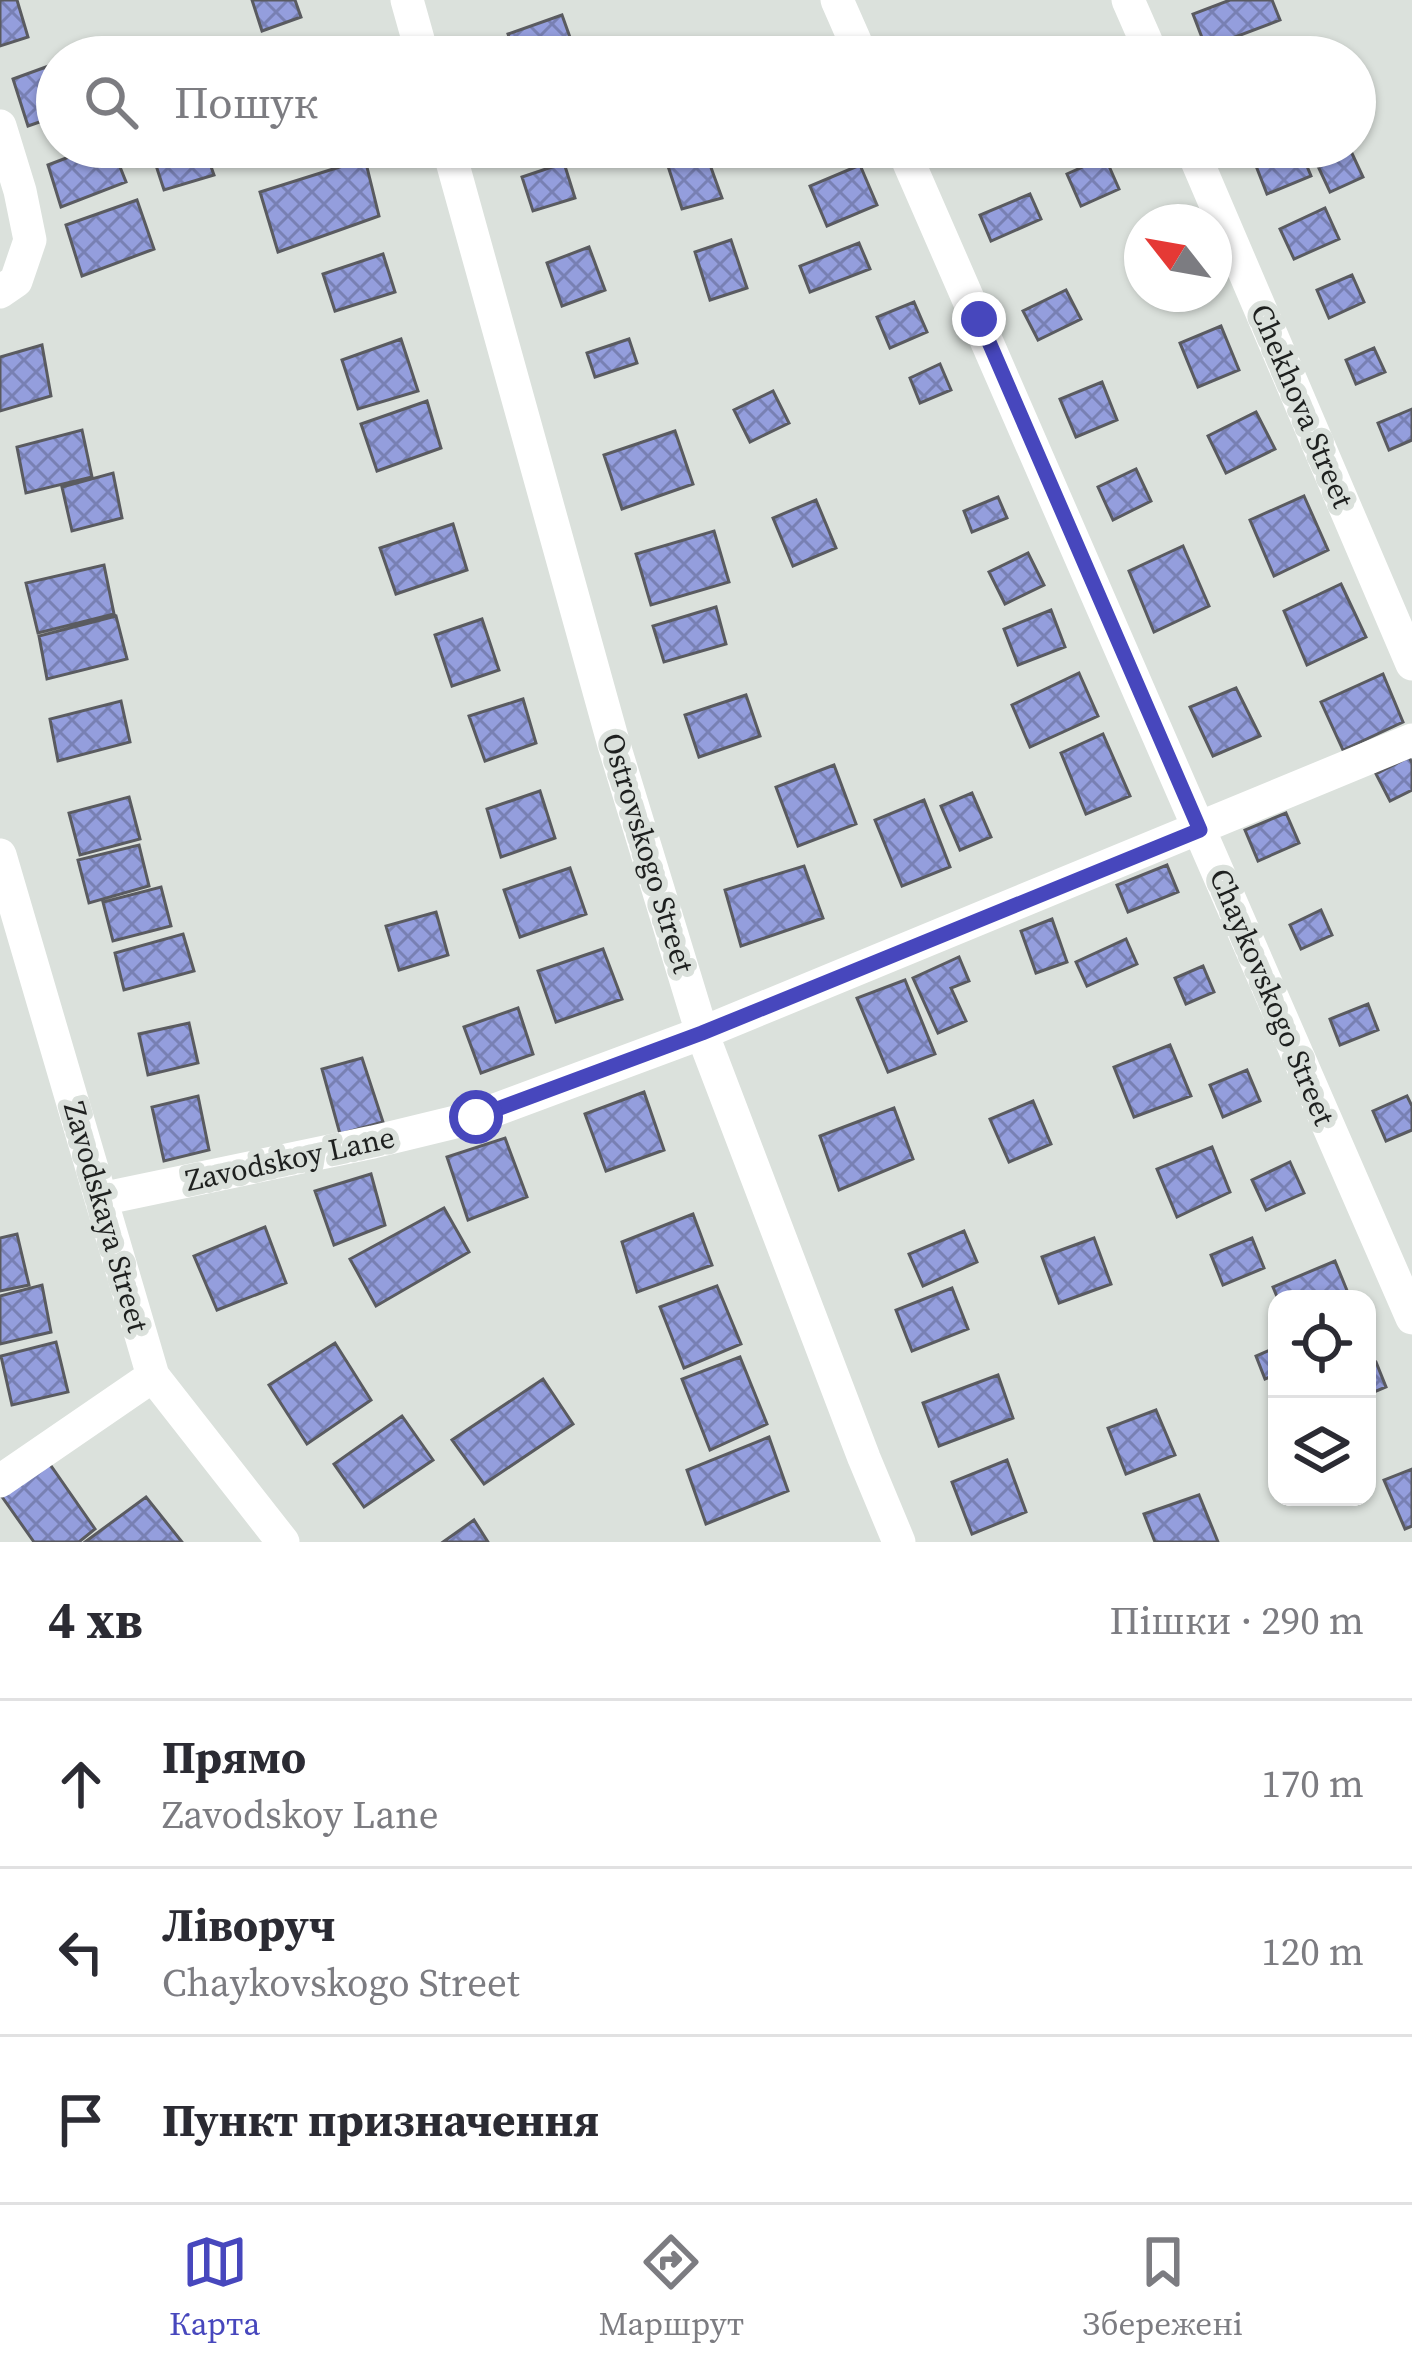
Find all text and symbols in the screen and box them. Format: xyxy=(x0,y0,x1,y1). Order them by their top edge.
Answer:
search box xyxy=(36,36,1376,168)
icon: search xyxy=(78,69,144,135)
text: Пошук xyxy=(174,71,318,133)
north arrow xyxy=(1124,204,1232,312)
route end xyxy=(952,292,1006,346)
street label: Chekhova Street xyxy=(1241,298,1364,514)
street label: Ostrovskogo Street xyxy=(592,728,705,978)
street label: Chaykovskogo Street xyxy=(1200,862,1345,1132)
route start xyxy=(449,1090,503,1144)
street label: Zavodskaya Street xyxy=(54,1097,159,1337)
street label: Zavodskoy Lane xyxy=(182,1116,398,1201)
map controls xyxy=(1268,1290,1376,1506)
button: locate xyxy=(1268,1290,1376,1398)
button: layers xyxy=(1268,1398,1376,1506)
text: 4 хв xyxy=(48,1585,143,1655)
text: Пішки · 290 m xyxy=(1109,1594,1364,1647)
text: Прямо xyxy=(162,1726,306,1788)
icon: ahead xyxy=(48,1751,114,1817)
text: 170 m xyxy=(1261,1757,1364,1810)
text: Zavodskoy Lane xyxy=(162,1788,439,1841)
text: Ліворуч xyxy=(162,1894,336,1956)
icon: left xyxy=(48,1919,114,1985)
text: 120 m xyxy=(1261,1925,1364,1978)
text: Chaykovskogo Street xyxy=(162,1956,520,2009)
icon: arrive xyxy=(48,2087,114,2153)
text: Пункт призначення xyxy=(162,2089,599,2151)
tab: Карта xyxy=(169,2229,260,2346)
tab: Маршрут xyxy=(598,2229,744,2346)
tab: Збережені xyxy=(1082,2229,1243,2346)

